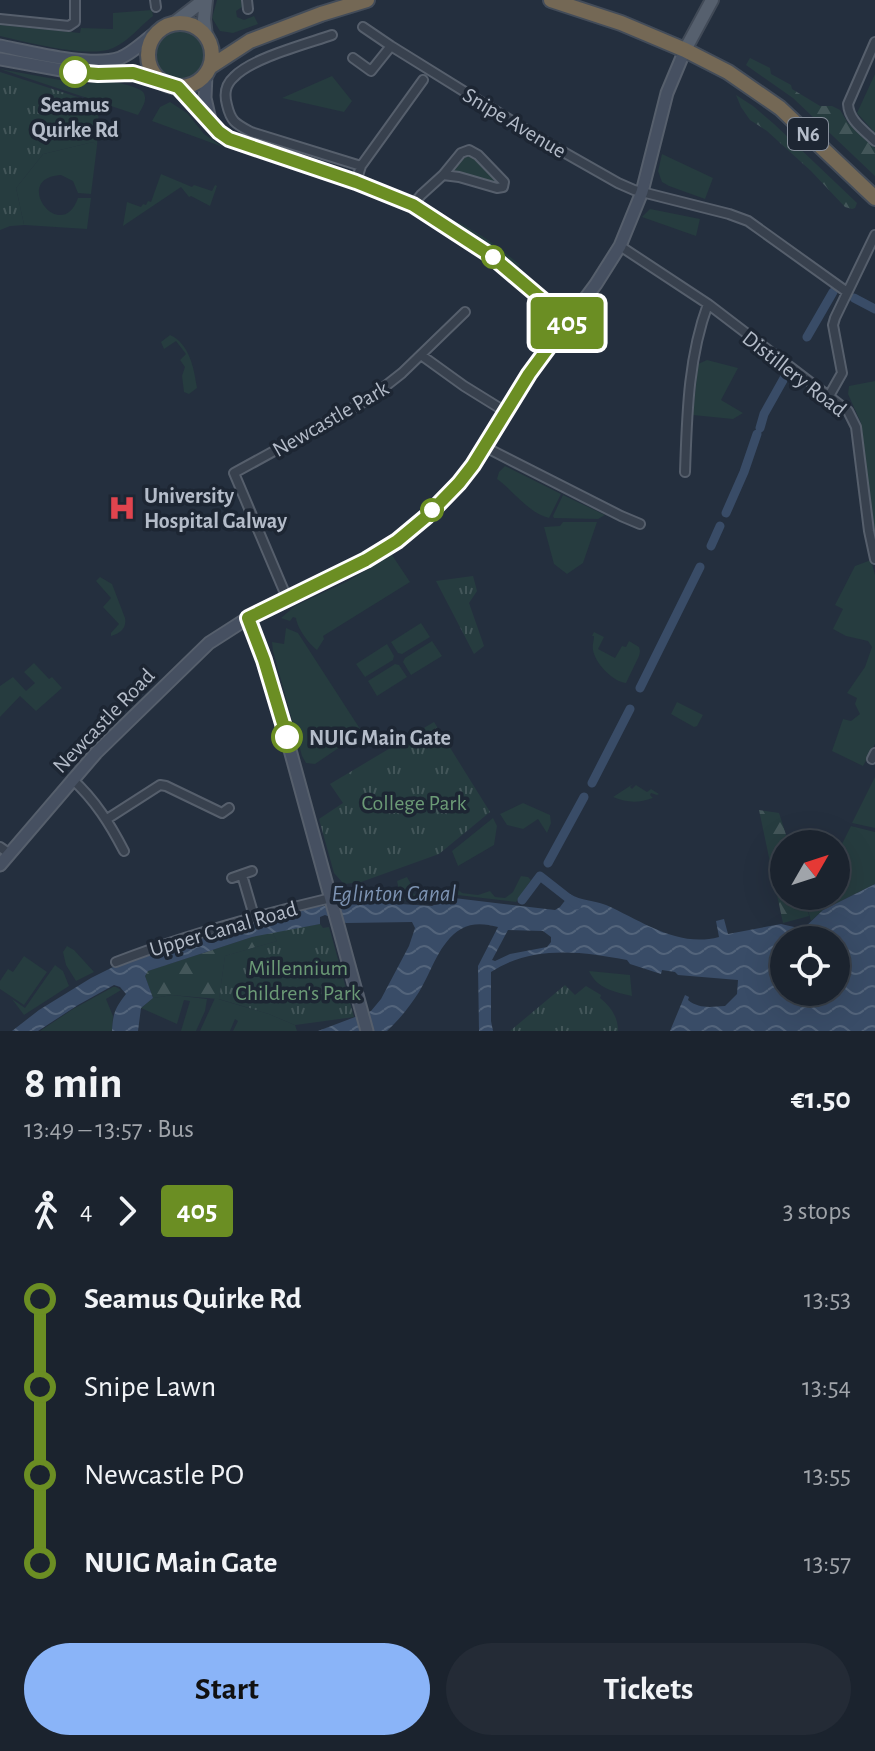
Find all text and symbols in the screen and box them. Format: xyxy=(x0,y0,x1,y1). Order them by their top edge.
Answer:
marker: Seamus Quirke Rd xyxy=(60,57,90,87)
street label: Snipe Avenue xyxy=(459,84,570,162)
place label: Seamus Quirke Rd xyxy=(31,94,119,142)
road number: N6 xyxy=(788,118,828,150)
unlabelled marker xyxy=(482,246,504,268)
line badge: 405 xyxy=(521,297,613,349)
text: 405 xyxy=(547,309,587,337)
street label: Distillery Road xyxy=(738,327,850,421)
street label: Newcastle Park xyxy=(269,377,392,461)
place label: University Hospital Galway xyxy=(144,485,287,533)
hospital icon: University Hospital Galway xyxy=(107,493,137,523)
unlabelled marker xyxy=(421,499,443,521)
street label: Newcastle Road xyxy=(49,664,159,777)
marker: NUIG Main Gate xyxy=(272,722,302,752)
place label: NUIG Main Gate xyxy=(309,727,451,749)
park label: College Park xyxy=(361,792,467,814)
north arrow xyxy=(770,830,850,910)
map controls xyxy=(770,830,850,1006)
water label: Eglinton Canal xyxy=(332,882,457,906)
street label: Upper Canal Road xyxy=(147,897,300,961)
button: locate xyxy=(770,926,850,1006)
park label: Millennium Children's Park xyxy=(235,957,361,1004)
text: 8 min xyxy=(24,1062,123,1106)
text: €1.50 xyxy=(791,1084,851,1114)
text: 13:49 – 13:57 · Bus xyxy=(24,1116,194,1142)
icon: walk xyxy=(24,1189,68,1233)
icon: forward xyxy=(105,1189,149,1233)
text: 405 xyxy=(177,1197,217,1225)
text: 4 xyxy=(80,1198,93,1224)
text: 3 stops xyxy=(783,1198,851,1224)
text: Seamus Quirke Rd xyxy=(84,1284,301,1314)
text: 13:53 xyxy=(804,1286,851,1312)
text: Snipe Lawn xyxy=(84,1372,216,1402)
text: 13:54 xyxy=(802,1374,851,1400)
text: Newcastle PO xyxy=(84,1460,244,1490)
text: 13:55 xyxy=(804,1462,851,1488)
text: NUIG Main Gate xyxy=(84,1548,277,1578)
text: 13:57 xyxy=(804,1550,851,1576)
button: Start xyxy=(24,1643,430,1735)
button: Tickets xyxy=(446,1643,851,1735)

